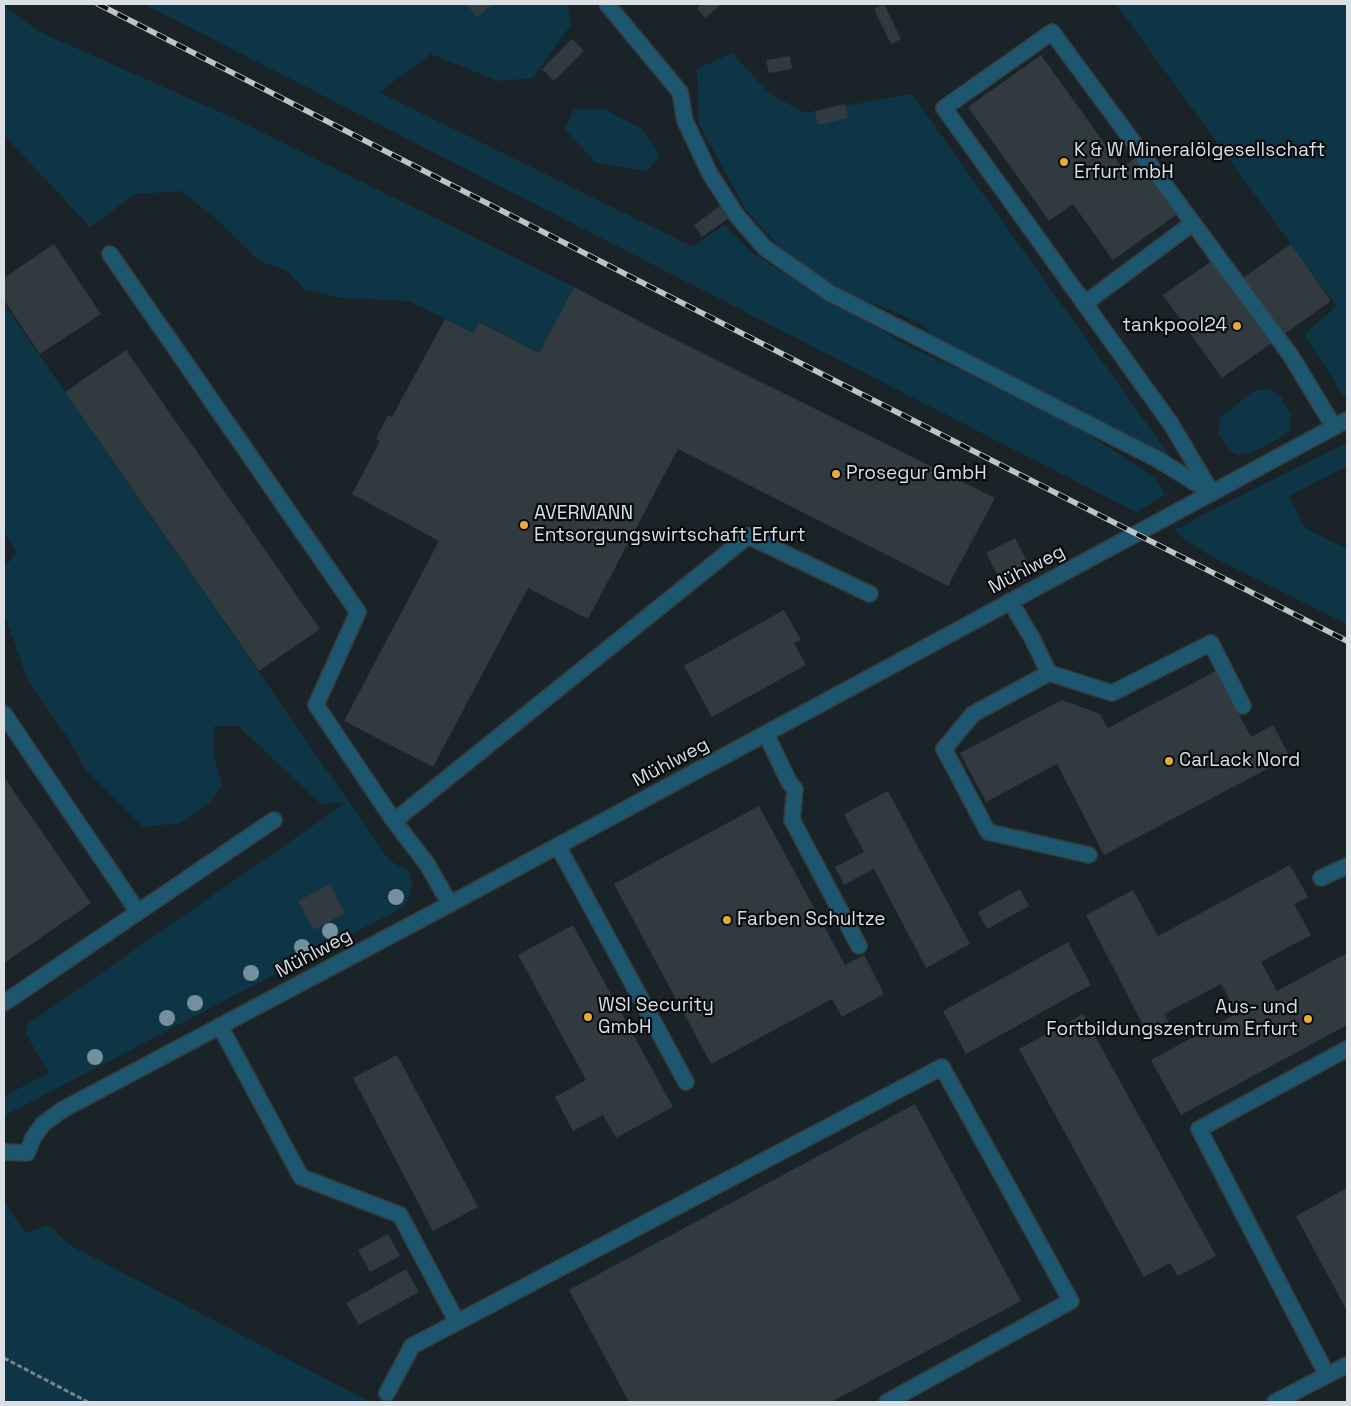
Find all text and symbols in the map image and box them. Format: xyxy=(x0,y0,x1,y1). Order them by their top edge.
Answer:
place label: K & W Mineralölgesellschaft Erfurt mbH xyxy=(1074,140,1325,184)
marker: K & W Mineralölgesellschaft Erfurt mbH xyxy=(1058,156,1070,168)
place label: tankpool24 xyxy=(1122,315,1227,337)
marker: tankpool24 xyxy=(1231,320,1243,332)
place label: Prosegur GmbH xyxy=(846,463,987,485)
marker: Prosegur GmbH xyxy=(830,468,842,480)
place label: AVERMANN Entsorgungswirtschaft Erfurt xyxy=(534,503,806,547)
marker: AVERMANN Entsorgungswirtschaft Erfurt xyxy=(518,519,530,531)
street label: Mühlweg xyxy=(985,540,1069,600)
street label: Mühlweg xyxy=(629,733,713,793)
place label: CarLack Nord xyxy=(1179,750,1300,772)
marker: CarLack Nord xyxy=(1163,755,1175,767)
place label: Farben Schultze xyxy=(737,909,886,931)
marker: Farben Schultze xyxy=(721,914,733,926)
street label: Mühlweg xyxy=(272,924,356,984)
place label: WSI Security GmbH xyxy=(598,995,714,1039)
place label: Aus- und Fortbildungszentrum Erfurt xyxy=(1046,997,1298,1041)
marker: WSI Security GmbH xyxy=(582,1011,594,1023)
marker: Aus- und Fortbildungszentrum Erfurt xyxy=(1302,1013,1314,1025)

